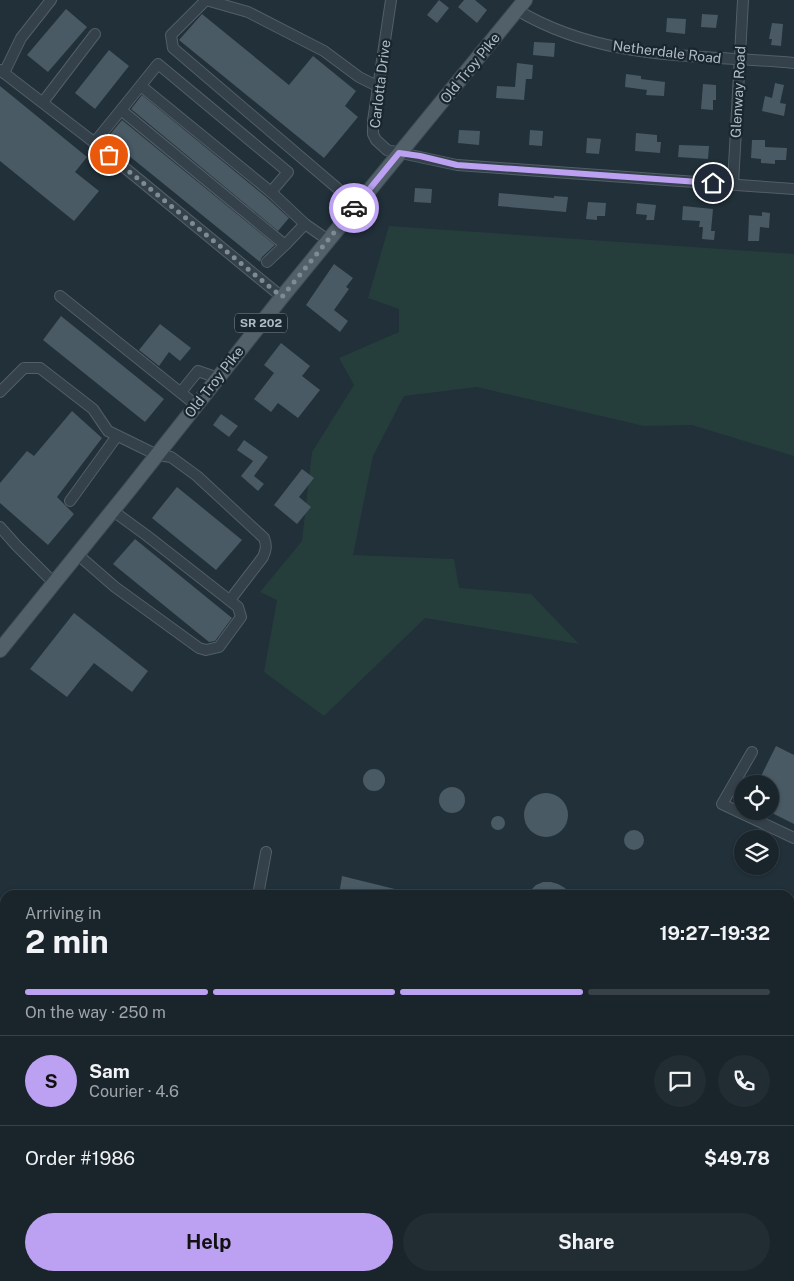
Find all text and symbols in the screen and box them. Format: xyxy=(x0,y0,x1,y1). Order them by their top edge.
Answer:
street label: Old Troy Pike xyxy=(437,30,503,106)
street label: Netherdale Road xyxy=(612,37,722,67)
street label: Carlotta Drive xyxy=(367,39,393,129)
street label: Glenway Road xyxy=(728,46,748,138)
pin xyxy=(88,134,130,176)
icon: bag xyxy=(95,141,123,169)
pin xyxy=(692,162,734,204)
icon: home xyxy=(699,169,727,197)
courier xyxy=(329,183,379,233)
icon: car xyxy=(340,194,368,222)
road number: SR 202 xyxy=(235,314,287,332)
street label: Old Troy Pike xyxy=(181,343,247,421)
map controls xyxy=(734,775,779,875)
button: locate xyxy=(734,775,779,820)
button: layers xyxy=(734,830,779,875)
text: Arriving in xyxy=(25,904,101,923)
text: 19:27–19:32 xyxy=(659,922,770,944)
text: 2 min xyxy=(25,923,109,960)
text: On the way · 250 m xyxy=(25,1003,166,1022)
button: chat xyxy=(654,1055,706,1107)
button: phone xyxy=(718,1055,770,1107)
text: Sam xyxy=(89,1060,130,1082)
text: S xyxy=(44,1070,58,1092)
text: Courier · 4.6 xyxy=(89,1082,179,1101)
text: Order #1986 xyxy=(25,1147,135,1169)
text: $49.78 xyxy=(704,1147,770,1169)
button: Help xyxy=(25,1213,393,1271)
button: Share xyxy=(403,1213,770,1271)

